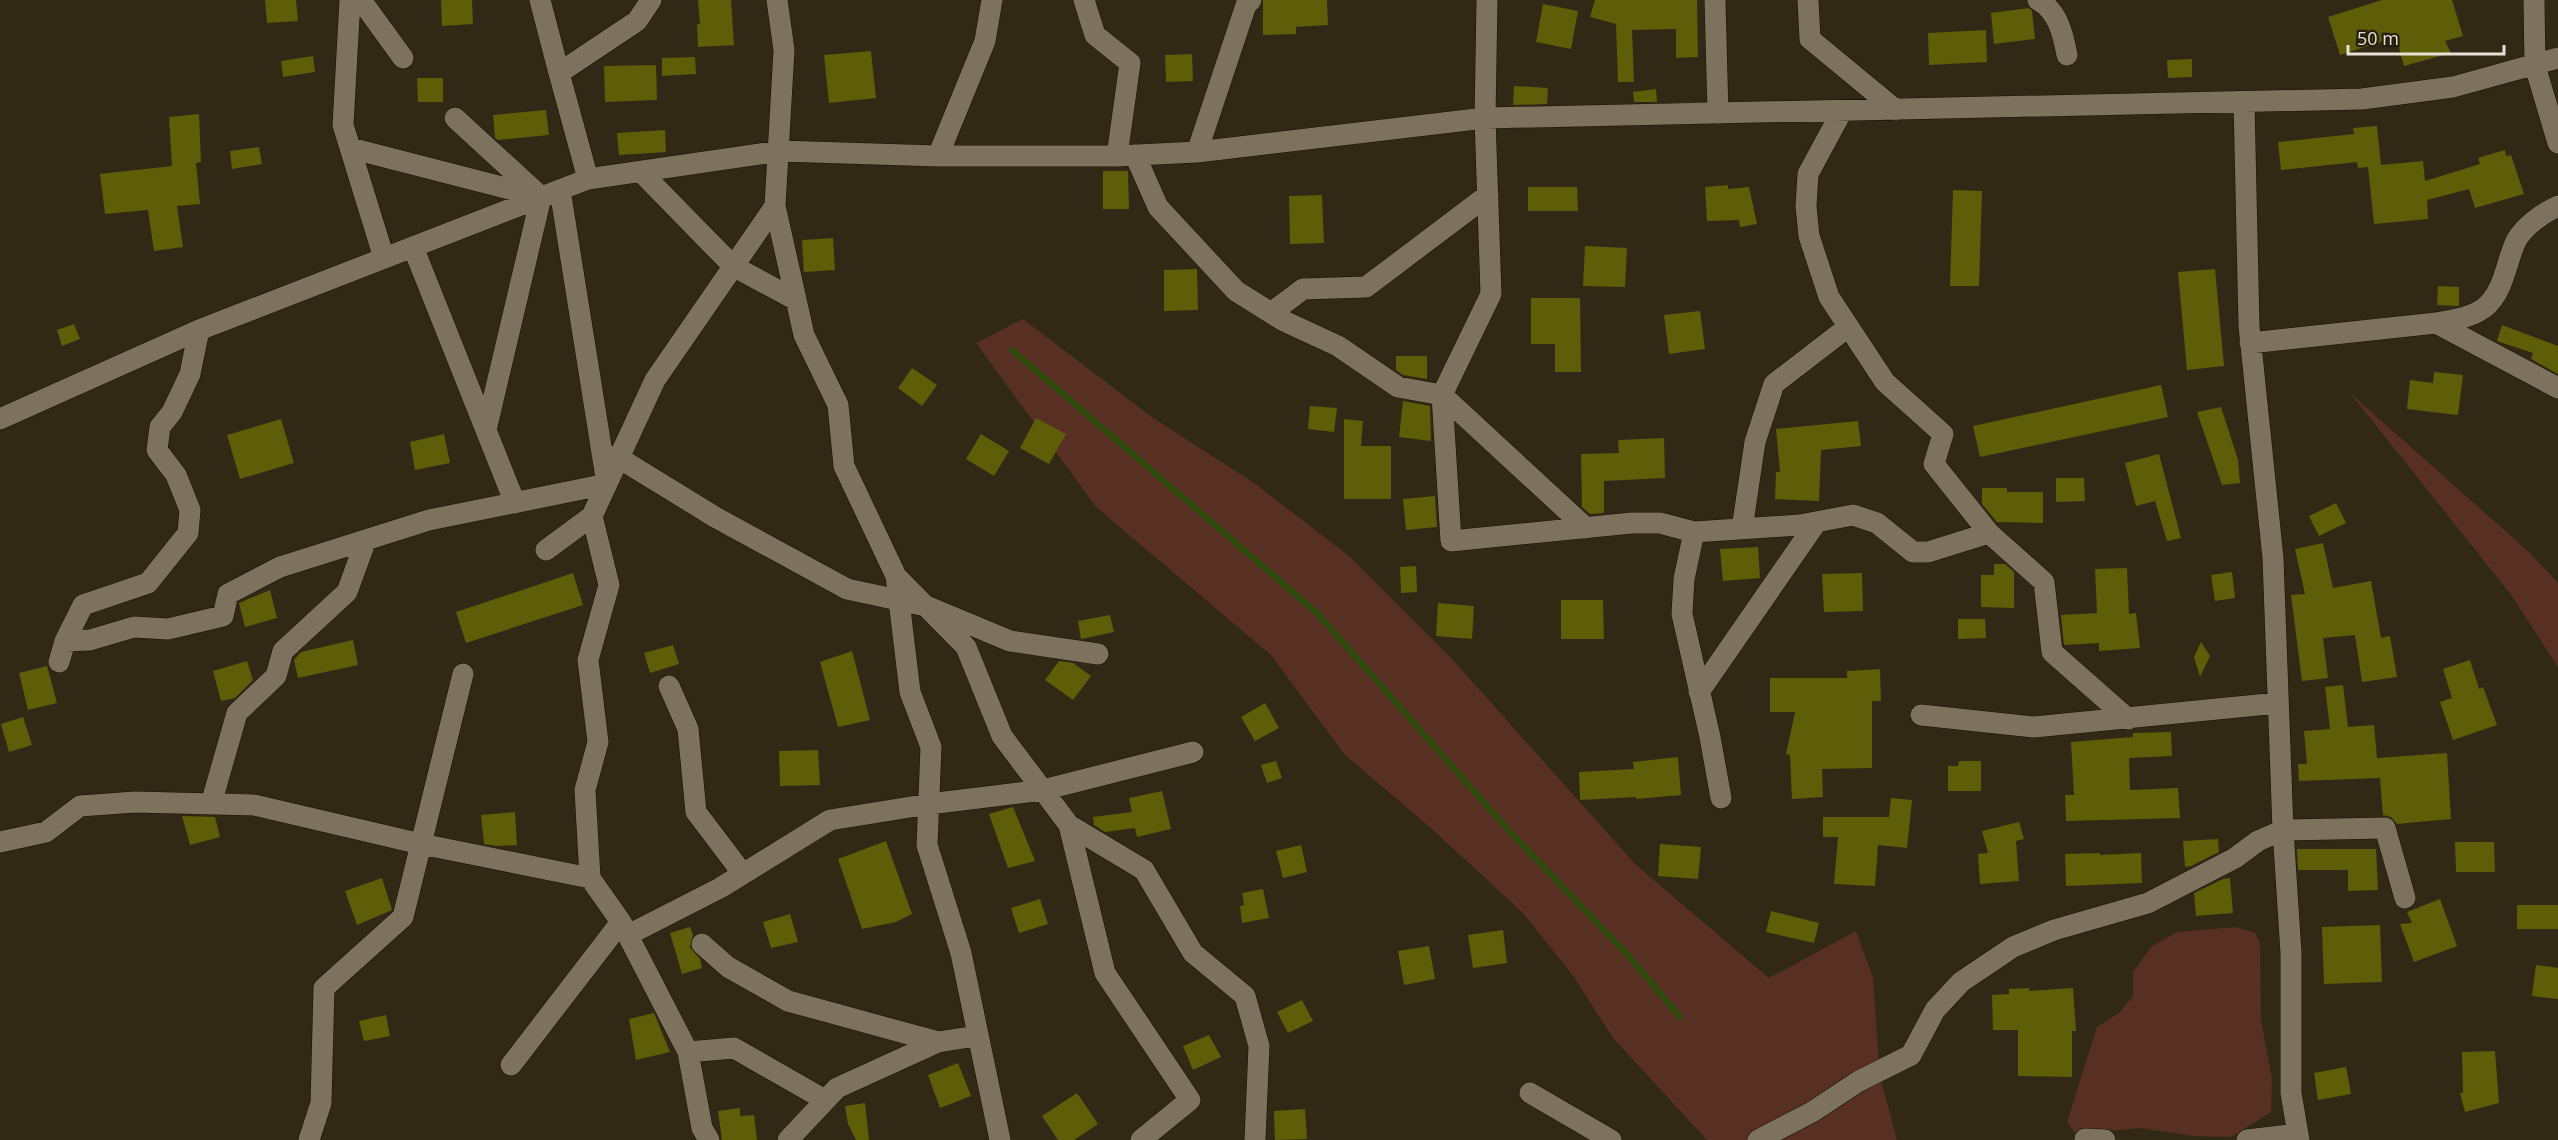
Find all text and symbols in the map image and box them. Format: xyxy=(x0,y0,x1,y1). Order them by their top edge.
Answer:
scale bar xyxy=(2348,18,2504,56)
text: 50 m xyxy=(2357,26,2399,50)

